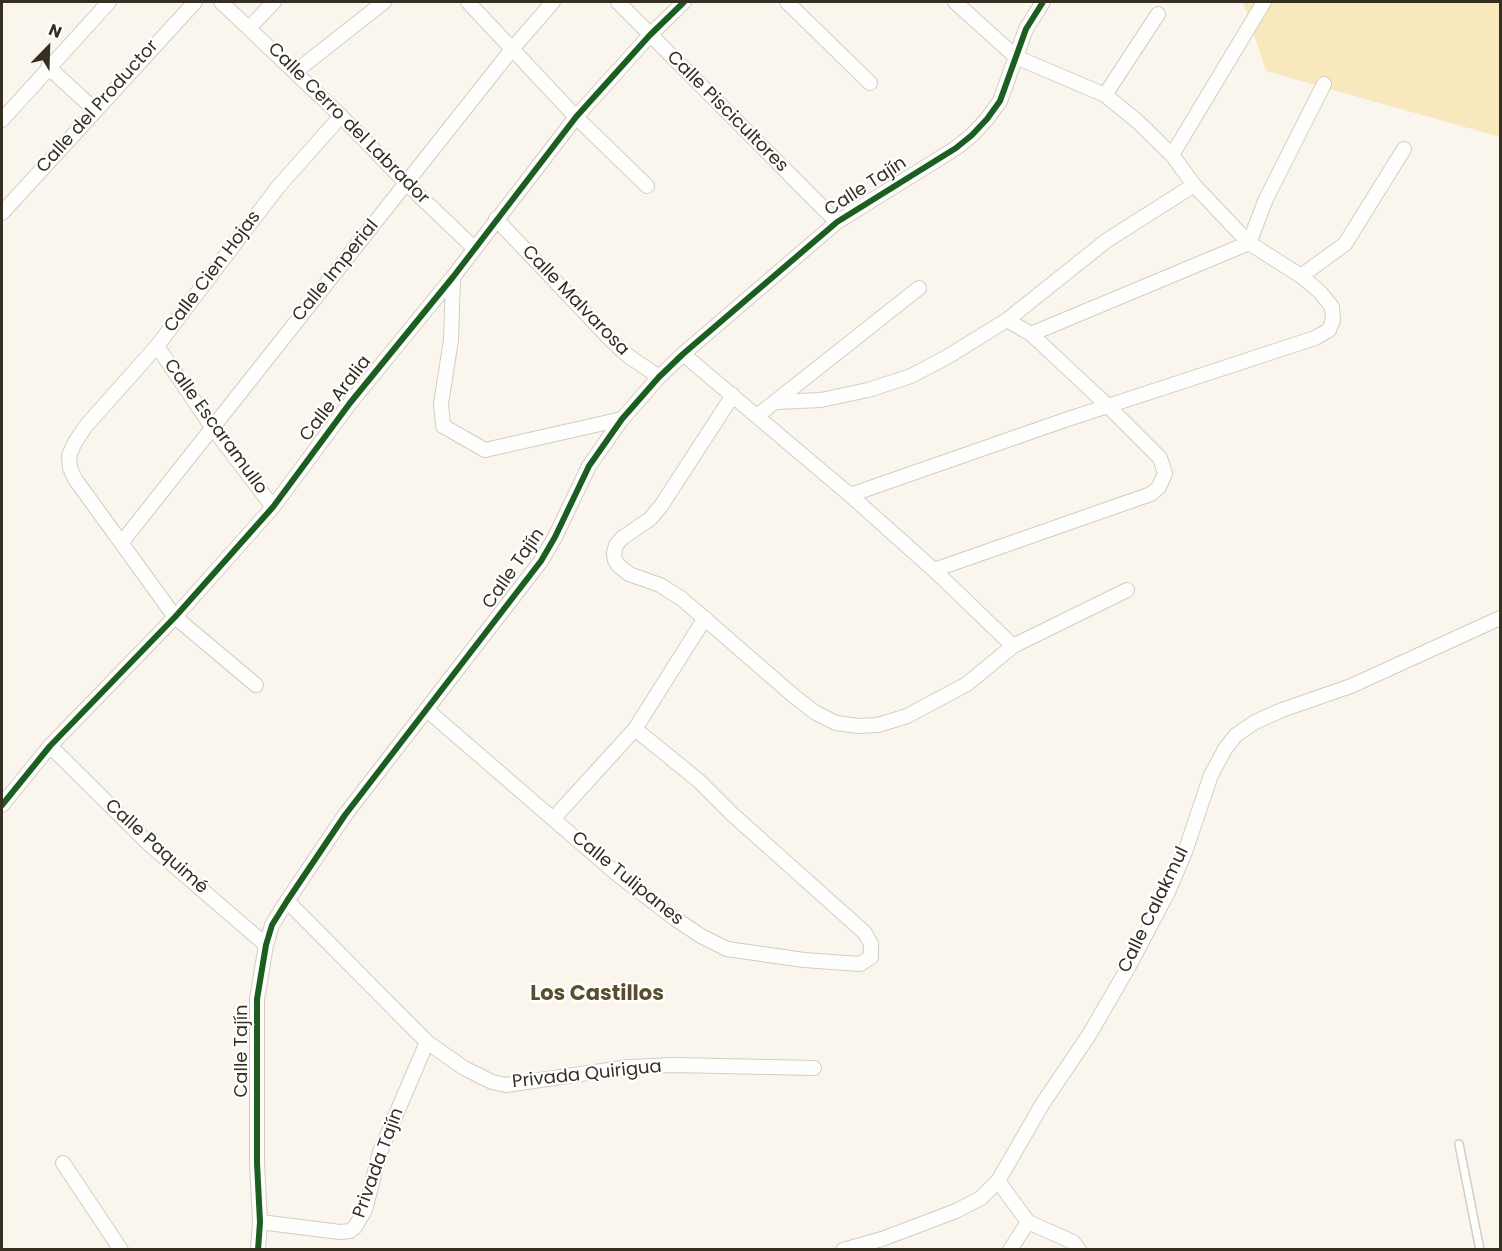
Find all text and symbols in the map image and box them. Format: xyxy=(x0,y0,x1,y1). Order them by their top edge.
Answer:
north arrow xyxy=(18,18,78,78)
text: N xyxy=(45,18,65,44)
street label: Calle del Productor xyxy=(33,36,163,178)
street label: Calle Cerro del Labrador xyxy=(263,39,433,209)
street label: Calle Piscicultores xyxy=(662,47,792,177)
street label: Calle Tajín xyxy=(821,153,911,221)
street label: Calle Cien Hojas xyxy=(160,207,266,337)
street label: Calle Imperial xyxy=(288,216,384,326)
street label: Calle Malvarosa xyxy=(517,241,633,361)
street label: Calle Aralia xyxy=(296,352,376,446)
street label: Calle Escaramullo xyxy=(159,355,271,499)
street label: Calle Tajín xyxy=(478,525,550,613)
street label: Calle Paquimé xyxy=(100,795,212,899)
street label: Calle Tulipanes xyxy=(567,827,687,931)
street label: Calle Calakmul xyxy=(1114,844,1194,976)
district label: Los Castillos xyxy=(530,982,664,1008)
street label: Calle Tajín xyxy=(231,1004,253,1098)
street label: Privada Quirigua xyxy=(511,1056,663,1094)
street label: Privada Tajín xyxy=(349,1105,409,1221)

